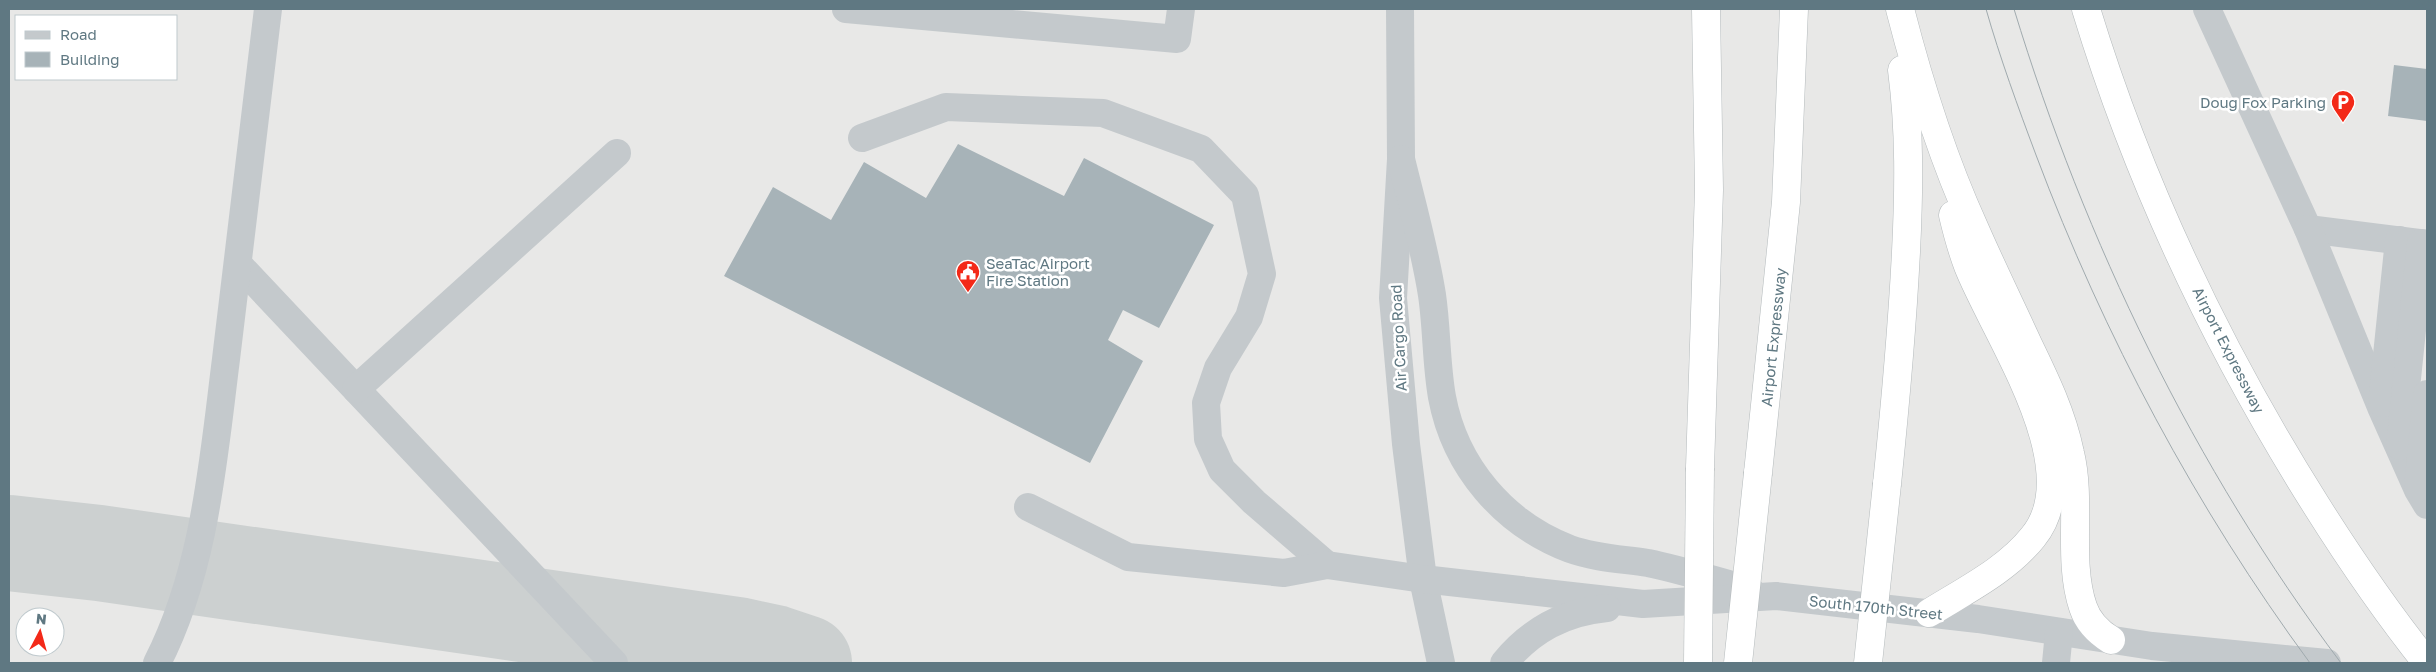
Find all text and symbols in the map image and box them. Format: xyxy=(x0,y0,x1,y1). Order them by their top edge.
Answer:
legend xyxy=(15,15,178,80)
text: Road xyxy=(60,25,97,43)
text: Building xyxy=(60,50,120,68)
parking icon: Doug Fox Parking xyxy=(2330,89,2356,123)
place label: Doug Fox Parking xyxy=(2200,93,2326,111)
place label: SeaTac Airport Fire Station xyxy=(986,254,1090,289)
public building icon: SeaTac Airport Fire Station xyxy=(955,259,981,293)
street label: Airport Expressway xyxy=(1757,266,1789,407)
street label: Air Cargo Road xyxy=(1386,284,1410,392)
street label: Airport Expressway xyxy=(2189,284,2269,417)
street label: South 170th Street xyxy=(1808,591,1944,623)
north arrow xyxy=(15,607,65,657)
text: N xyxy=(35,610,48,628)

